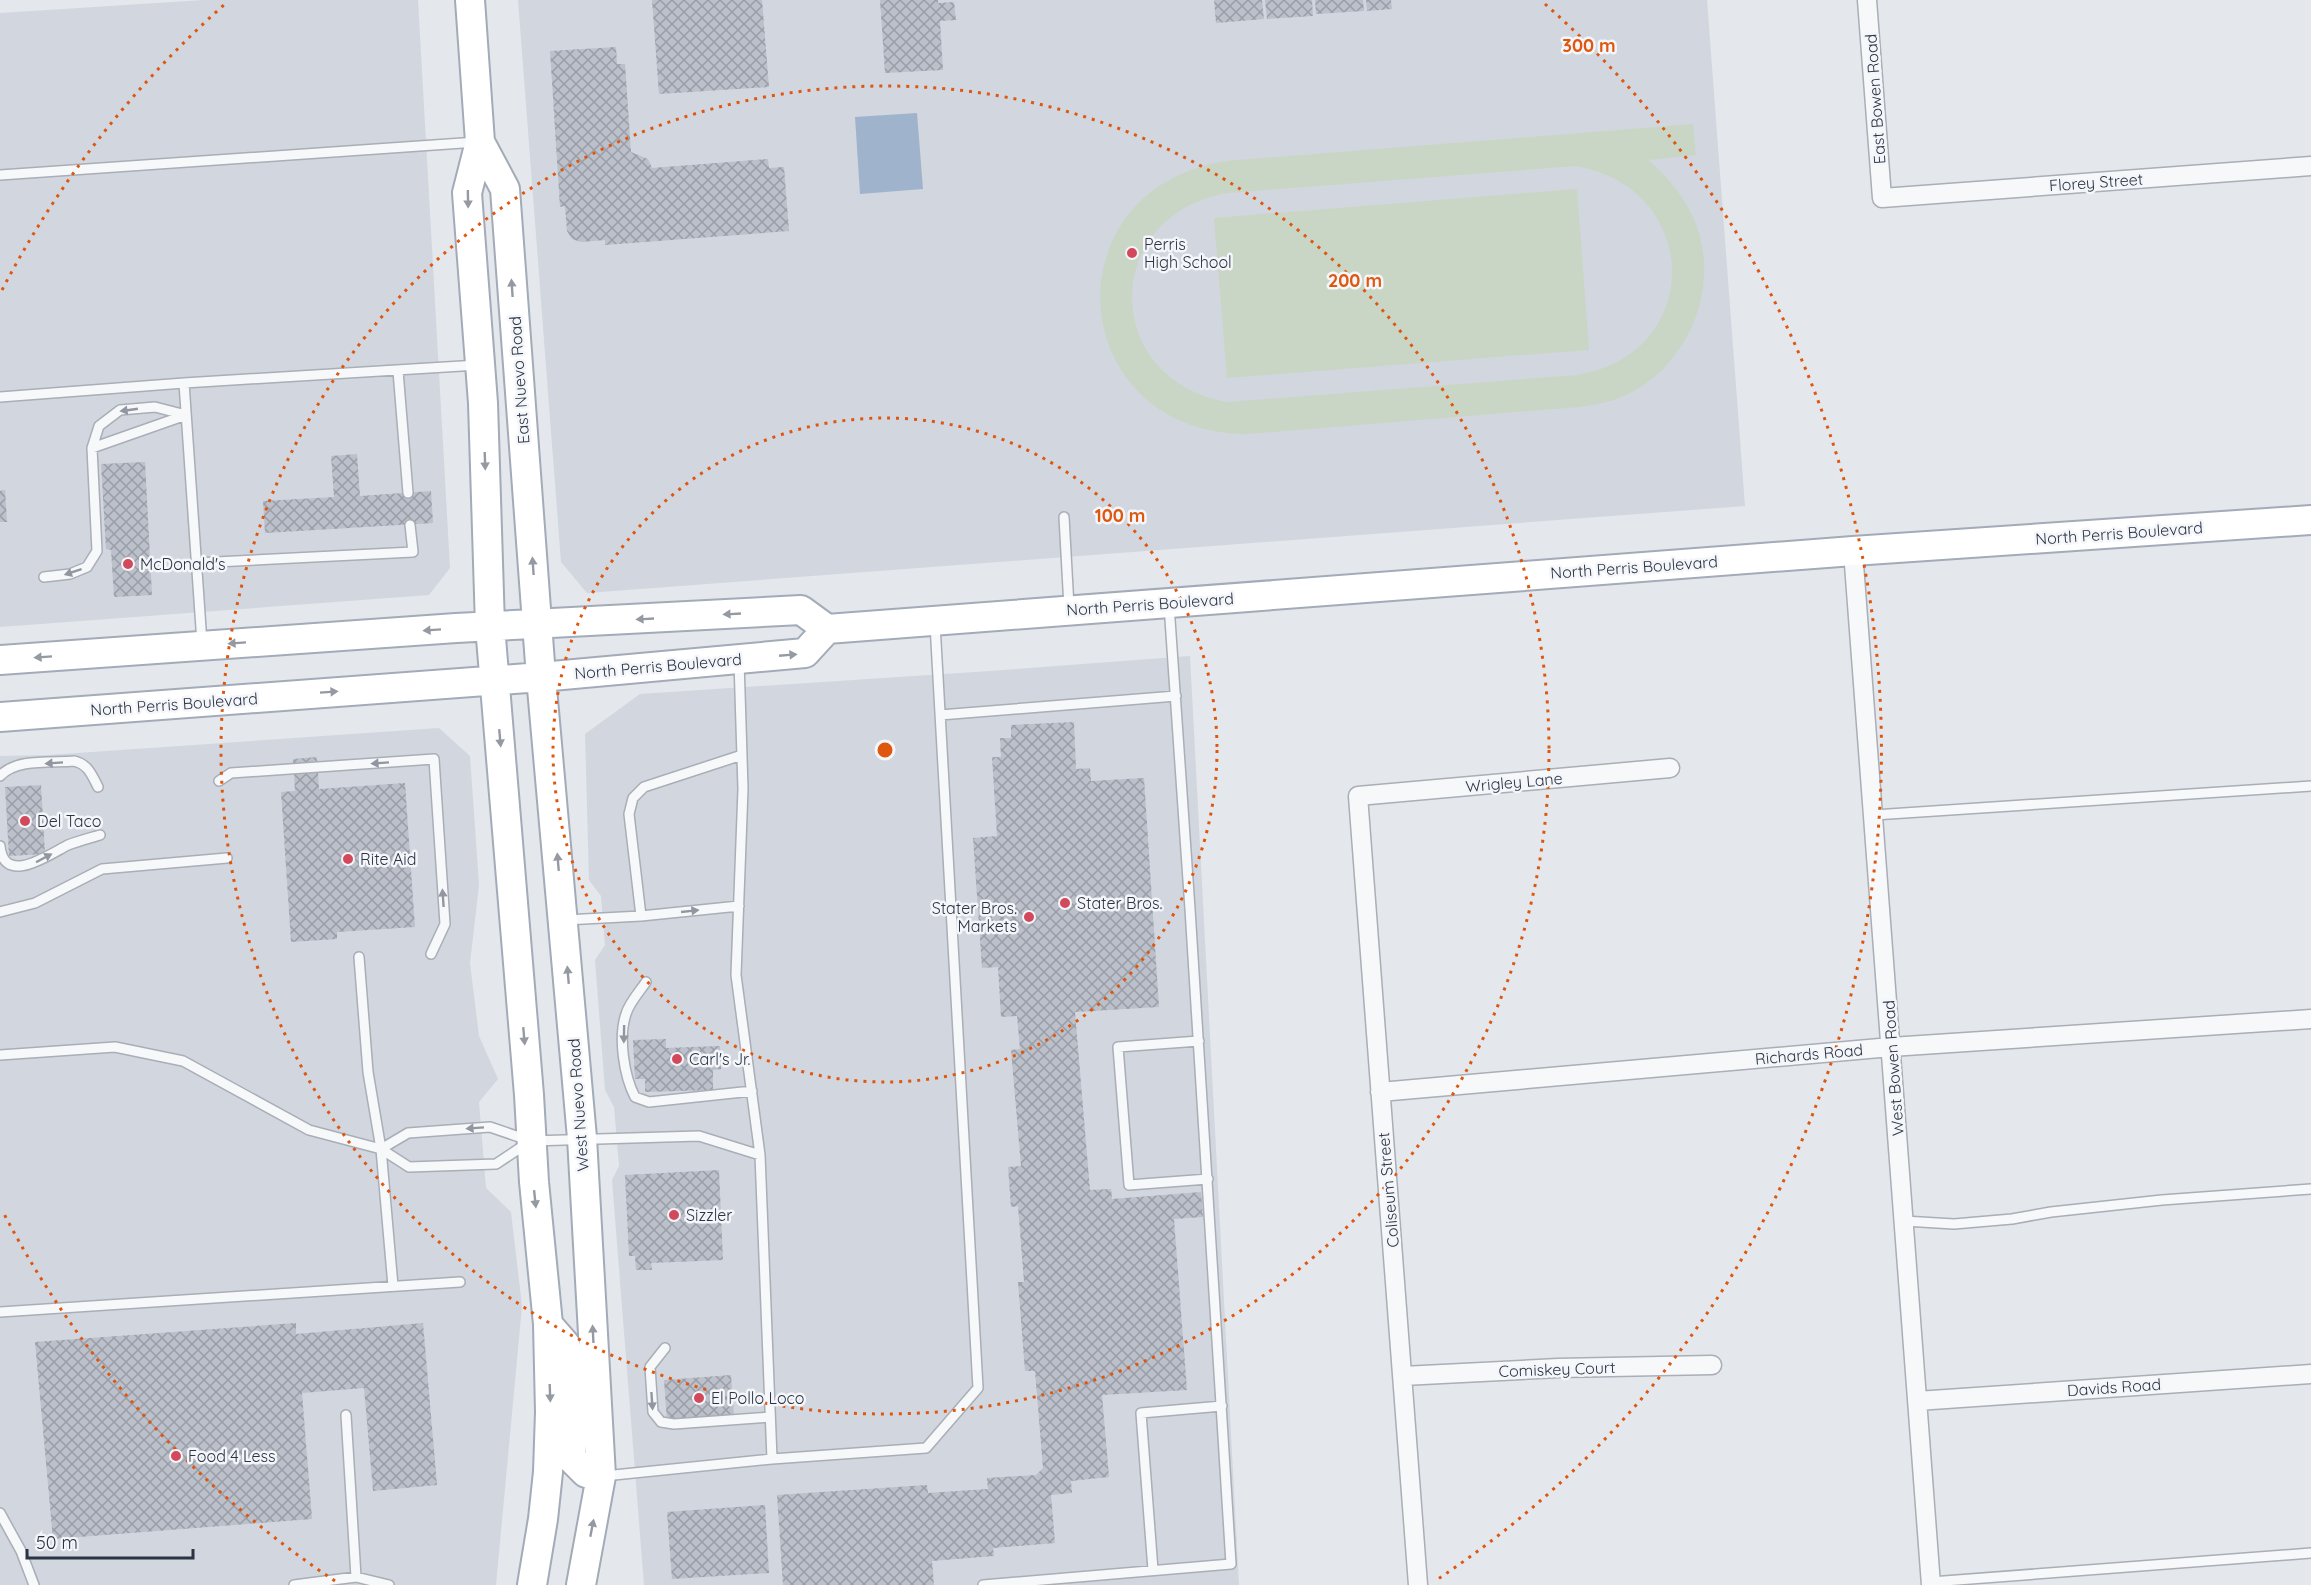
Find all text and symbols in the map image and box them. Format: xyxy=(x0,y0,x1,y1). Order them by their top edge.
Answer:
street label: East Bowen Road xyxy=(1860,33,1890,165)
text: 300 m xyxy=(1562,34,1616,57)
street label: Florey Street xyxy=(2048,169,2144,195)
one-way arrow xyxy=(464,190,473,209)
place label: Perris High School xyxy=(1144,234,1232,272)
marker: Perris High School xyxy=(1125,246,1139,260)
text: 200 m xyxy=(1328,269,1382,292)
one-way arrow xyxy=(507,278,517,297)
street label: East Nuevo Road xyxy=(505,316,533,444)
one-way arrow xyxy=(119,405,138,414)
one-way arrow xyxy=(481,452,490,471)
text: 100 m xyxy=(1095,504,1145,527)
street label: North Perris Boulevard xyxy=(2035,517,2203,549)
street label: North Perris Boulevard xyxy=(1550,551,1718,583)
place label: McDonald's xyxy=(140,554,226,574)
marker: McDonald's xyxy=(121,557,135,571)
one-way arrow xyxy=(529,557,538,576)
one-way arrow xyxy=(64,568,82,577)
street label: North Perris Boulevard xyxy=(1066,588,1234,620)
one-way arrow xyxy=(723,609,742,619)
one-way arrow xyxy=(635,614,654,623)
one-way arrow xyxy=(422,625,441,634)
one-way arrow xyxy=(228,638,247,648)
street label: North Perris Boulevard xyxy=(574,649,742,683)
one-way arrow xyxy=(778,650,797,660)
one-way arrow xyxy=(33,652,52,661)
street label: North Perris Boulevard xyxy=(90,688,258,720)
one-way arrow xyxy=(320,688,339,697)
one-way arrow xyxy=(495,729,505,748)
centre of rings xyxy=(875,740,895,760)
one-way arrow xyxy=(44,758,63,767)
one-way arrow xyxy=(370,758,389,767)
street label: Wrigley Lane xyxy=(1465,768,1563,796)
place label: Del Taco xyxy=(37,811,101,831)
marker: Del Taco xyxy=(18,814,32,828)
place label: Rite Aid xyxy=(360,849,416,869)
marker: Rite Aid xyxy=(341,852,355,866)
one-way arrow xyxy=(36,853,53,863)
one-way arrow xyxy=(553,853,563,872)
one-way arrow xyxy=(439,889,448,908)
place label: Stater Bros. xyxy=(1077,893,1162,913)
marker: Stater Bros. xyxy=(1058,896,1072,910)
place label: Stater Bros. Markets xyxy=(932,898,1017,936)
one-way arrow xyxy=(680,906,699,916)
marker: Stater Bros. Markets xyxy=(1022,910,1036,924)
one-way arrow xyxy=(563,966,573,985)
street label: West Bowen Road xyxy=(1878,999,1908,1137)
one-way arrow xyxy=(619,1024,629,1043)
one-way arrow xyxy=(520,1027,529,1046)
street label: West Nuevo Road xyxy=(563,1038,593,1172)
street label: Richards Road xyxy=(1754,1039,1864,1069)
place label: Carl's Jr. xyxy=(689,1049,751,1069)
marker: Carl's Jr. xyxy=(670,1052,684,1066)
one-way arrow xyxy=(465,1123,484,1133)
street label: Coliseum Street xyxy=(1373,1132,1403,1248)
one-way arrow xyxy=(530,1189,540,1208)
place label: Sizzler xyxy=(686,1205,732,1225)
marker: Sizzler xyxy=(667,1208,681,1222)
one-way arrow xyxy=(588,1324,598,1343)
street label: Comiskey Court xyxy=(1498,1357,1616,1381)
street label: Davids Road xyxy=(2066,1374,2162,1400)
one-way arrow xyxy=(545,1384,554,1403)
place label: El Pollo Loco xyxy=(711,1388,805,1408)
marker: El Pollo Loco xyxy=(692,1391,706,1405)
one-way arrow xyxy=(648,1392,657,1411)
place label: Food 4 Less xyxy=(188,1446,276,1466)
marker: Food 4 Less xyxy=(169,1449,183,1463)
one-way arrow xyxy=(587,1518,596,1537)
scale bar xyxy=(27,1522,194,1560)
text: 50 m xyxy=(36,1531,78,1554)

